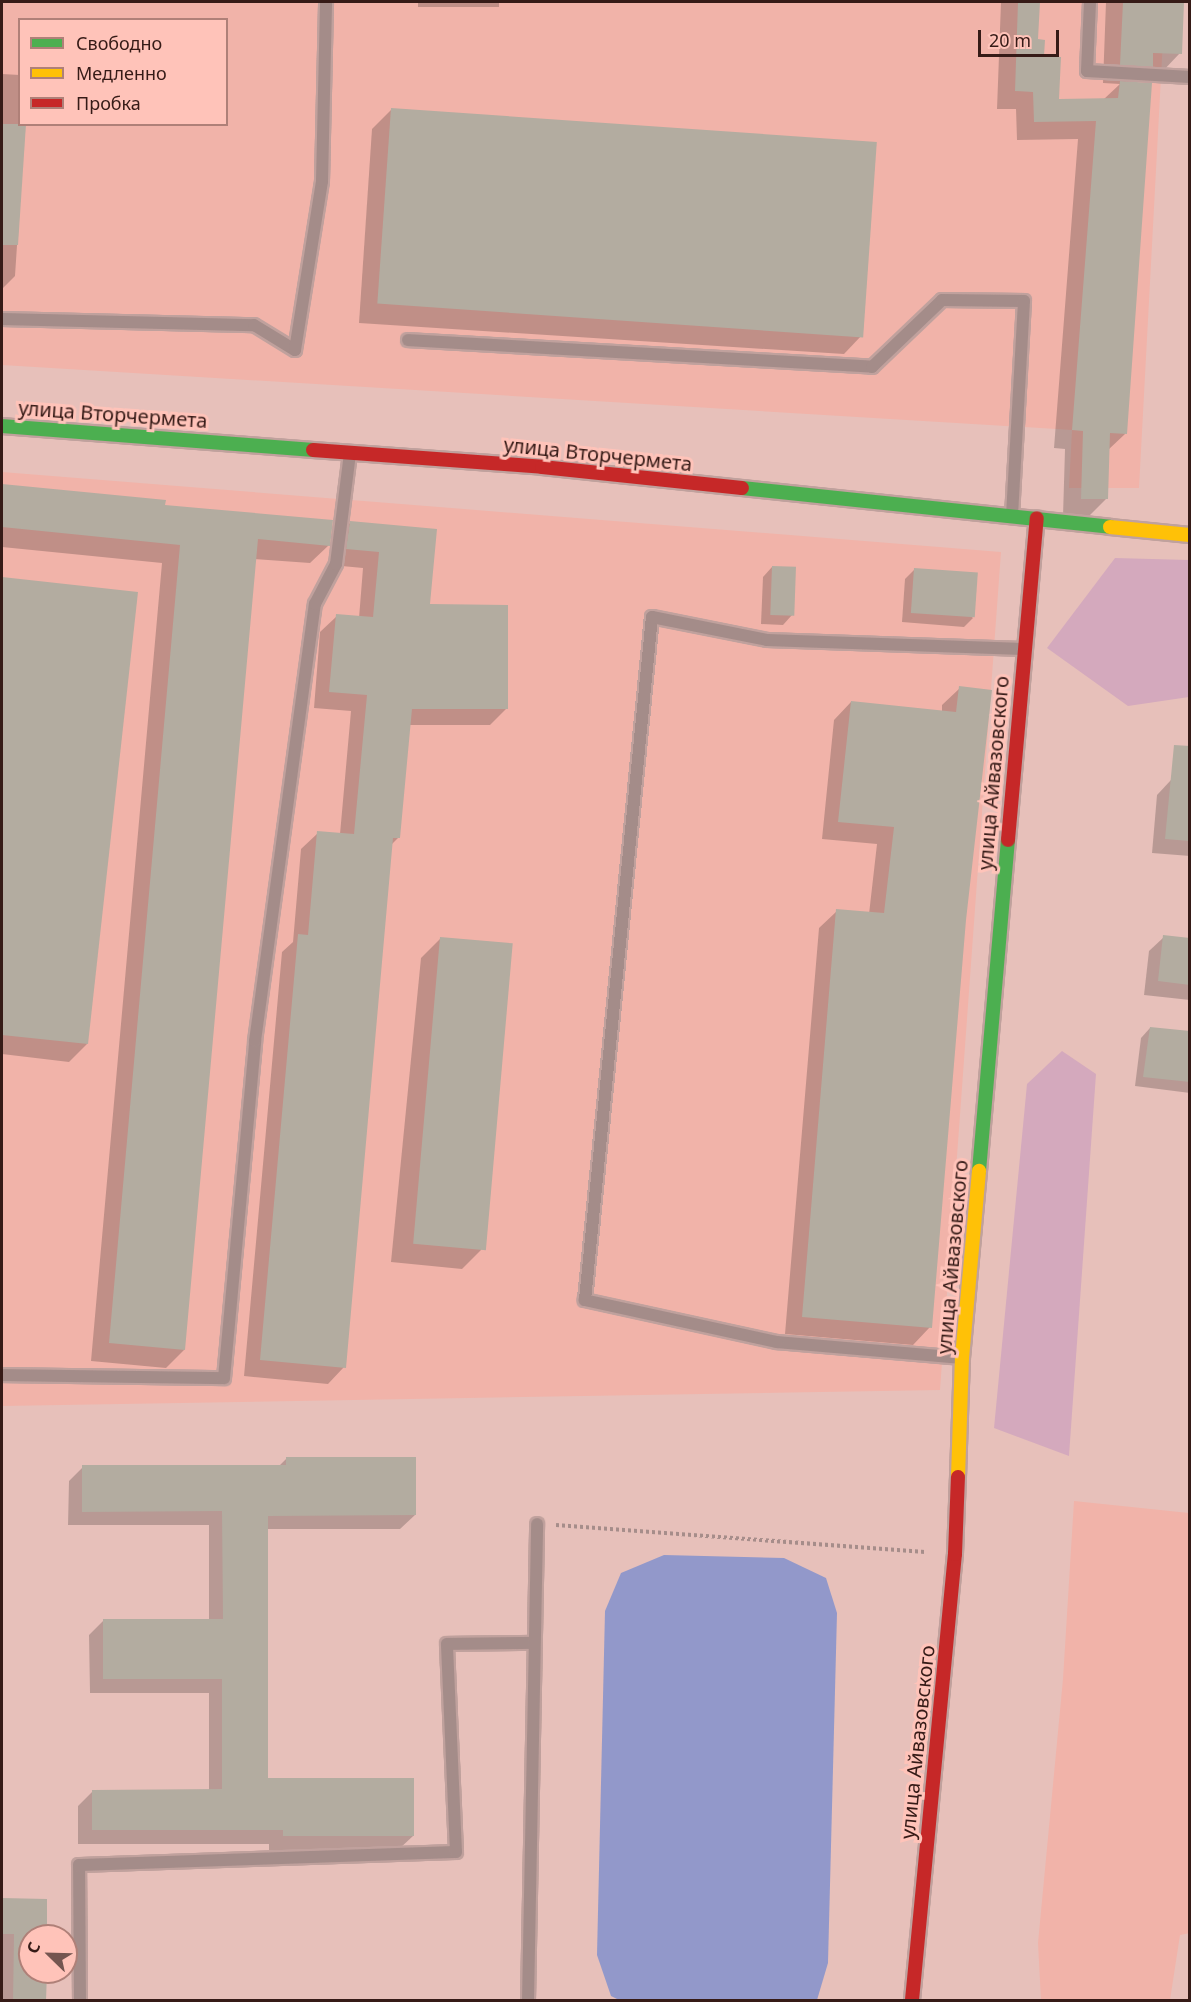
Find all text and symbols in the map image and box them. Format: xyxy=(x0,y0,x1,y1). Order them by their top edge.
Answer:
legend xyxy=(18,18,228,126)
scale bar xyxy=(981,18,1062,56)
text: 20 m xyxy=(989,28,1031,52)
text: Свободно xyxy=(76,31,162,55)
text: Медленно xyxy=(76,61,167,85)
text: Пробка xyxy=(76,91,141,115)
street label: улица Вторчермета xyxy=(18,395,208,433)
street label: улица Вторчермета xyxy=(503,432,693,476)
street label: улица Айвазовского xyxy=(973,675,1013,871)
street label: улица Айвазовского xyxy=(932,1159,972,1355)
street label: улица Айвазовского xyxy=(895,1644,939,1840)
north arrow xyxy=(18,1924,78,1984)
text: С xyxy=(21,1939,45,1957)

